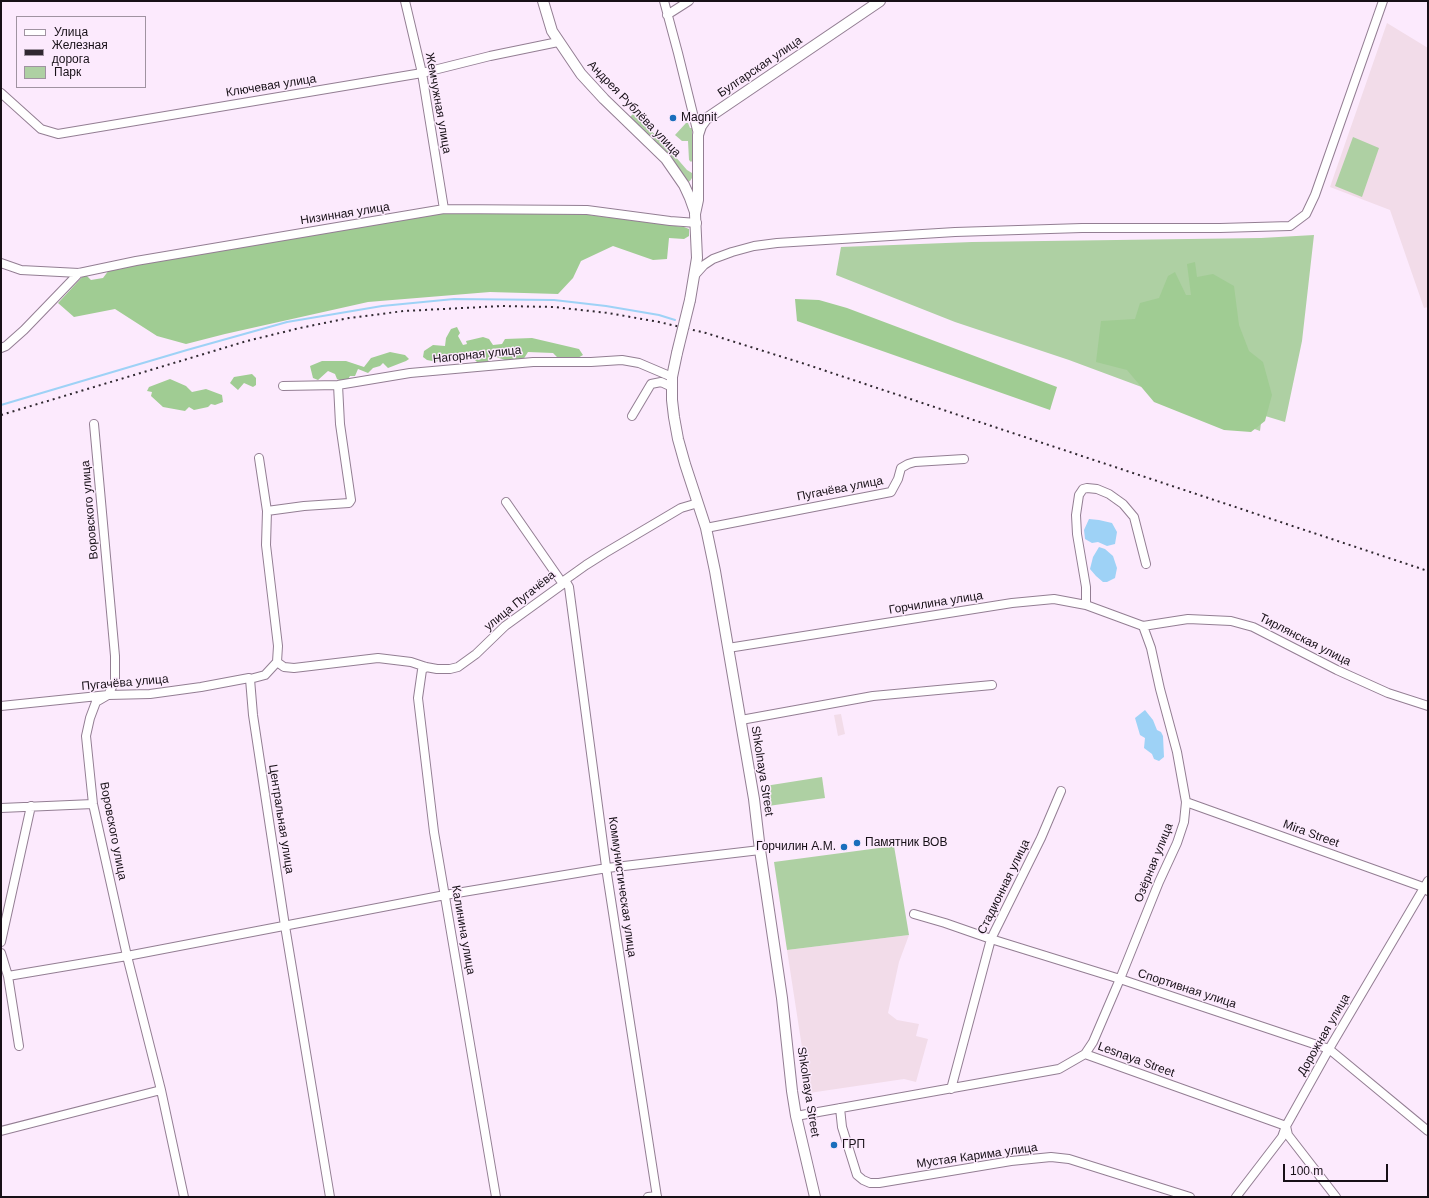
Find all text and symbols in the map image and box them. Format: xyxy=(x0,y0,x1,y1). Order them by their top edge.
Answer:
legend xyxy=(16,16,146,88)
text: Улица xyxy=(54,25,88,39)
street label: Булгарская улица xyxy=(715,33,805,101)
text: Железная дорога xyxy=(52,38,108,66)
street label: Жемчужная улица xyxy=(422,51,454,155)
street label: Андрея Рублёва улица xyxy=(584,58,684,160)
text: Парк xyxy=(54,65,81,79)
street label: Ключевая улица xyxy=(225,72,317,100)
place label: Magnit xyxy=(681,111,717,125)
marker: Magnit xyxy=(668,113,678,123)
street label: Низинная улица xyxy=(299,200,391,228)
street label: Нагорная улица xyxy=(432,343,522,367)
street label: Воровского улица xyxy=(78,460,102,560)
street label: Пугачёва улица xyxy=(796,474,884,504)
street label: улица Пугачёва xyxy=(482,568,558,634)
street label: Горчилина улица xyxy=(888,588,984,618)
street label: Тирлянская улица xyxy=(1257,611,1353,669)
street label: Пугачёва улица xyxy=(81,672,169,694)
street label: Shkolnaya Street xyxy=(748,725,776,817)
street label: Центральная улица xyxy=(265,763,297,875)
street label: Воровского улица xyxy=(96,781,130,881)
street label: Коммунистическая улица xyxy=(605,816,639,958)
street label: Mira Street xyxy=(1281,817,1341,851)
street label: Озёрная улица xyxy=(1132,821,1176,905)
place label: Памятник ВОВ xyxy=(865,836,947,850)
street label: Стадионная улица xyxy=(975,837,1033,937)
marker: Памятник ВОВ xyxy=(852,838,862,848)
place label: Горчилин А.М. xyxy=(756,840,836,854)
marker: Горчилин А.М. xyxy=(839,842,849,852)
street label: Калинина улица xyxy=(448,884,478,976)
street label: Спортивная улица xyxy=(1136,966,1238,1012)
street label: Дорожная улица xyxy=(1295,991,1353,1079)
street label: Lesnaya Street xyxy=(1096,1039,1176,1081)
street label: Shkolnaya Street xyxy=(794,1046,822,1138)
place label: ГРП xyxy=(842,1138,865,1152)
marker: ГРП xyxy=(829,1140,839,1150)
street label: Мустая Карима улица xyxy=(916,1140,1038,1172)
scale bar xyxy=(1285,1156,1390,1182)
text: 100 m xyxy=(1290,1164,1323,1178)

